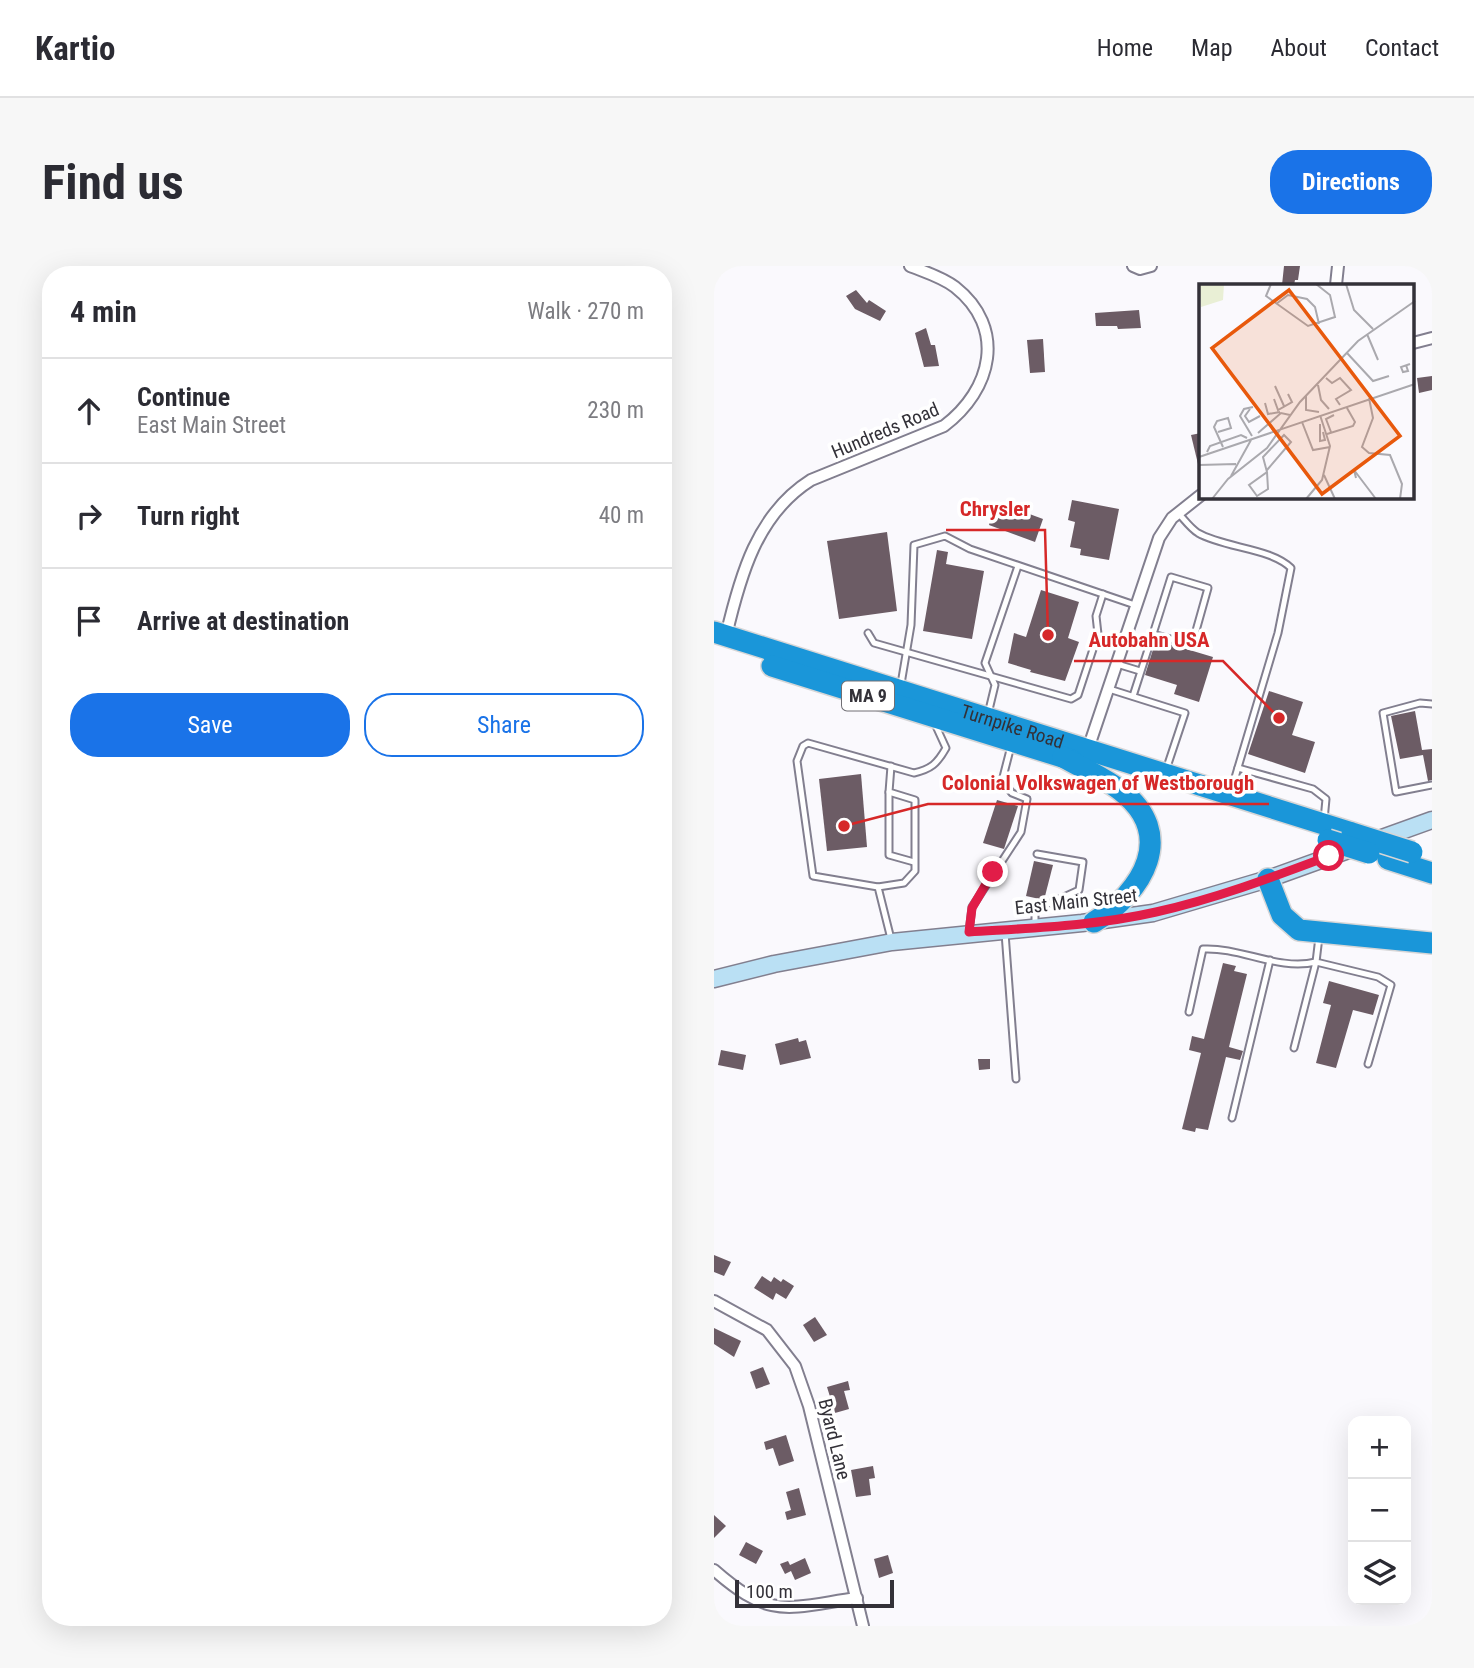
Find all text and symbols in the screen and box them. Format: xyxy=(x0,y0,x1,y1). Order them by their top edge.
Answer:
text: Kartio xyxy=(35,29,115,68)
text: Home xyxy=(1097,34,1153,62)
text: Map xyxy=(1191,34,1233,62)
text: About xyxy=(1271,34,1327,62)
text: Contact xyxy=(1365,34,1439,62)
button: Directions xyxy=(1270,150,1432,214)
text: Find us xyxy=(42,154,184,211)
inset map xyxy=(1199,284,1415,499)
text: 4 min xyxy=(70,294,137,329)
text: Walk · 270 m xyxy=(527,298,644,325)
text: Continue xyxy=(137,382,230,412)
icon: ahead xyxy=(70,392,108,430)
text: 230 m xyxy=(587,397,644,424)
street label: Hundreds Road xyxy=(828,397,942,463)
text: East Main Street xyxy=(137,412,286,439)
callout: Chrysler xyxy=(946,488,1045,530)
icon: right xyxy=(70,497,108,535)
text: Chrysler xyxy=(960,497,1030,521)
text: Turn right xyxy=(137,501,239,531)
text: 40 m xyxy=(599,502,644,529)
icon: arrive xyxy=(70,602,108,640)
text: Arrive at destination xyxy=(137,606,349,636)
callout: Autobahn USA xyxy=(1074,619,1223,661)
text: Autobahn USA xyxy=(1089,628,1210,652)
road number: MA 9 xyxy=(842,682,894,710)
button: Save xyxy=(70,693,350,757)
button: Share xyxy=(364,693,644,757)
street label: Turnpike Road xyxy=(958,700,1067,754)
callout: Colonial Volkswagen of Westborough xyxy=(928,762,1269,804)
text: Colonial Volkswagen of Westborough xyxy=(942,771,1254,795)
route start xyxy=(1313,840,1344,871)
route end xyxy=(977,856,1008,887)
street label: East Main Street xyxy=(1014,884,1138,919)
street label: Byard Lane xyxy=(813,1396,856,1482)
map controls xyxy=(1348,1416,1411,1605)
button: + xyxy=(1348,1416,1411,1479)
button: − xyxy=(1348,1479,1411,1542)
button: layers xyxy=(1348,1542,1411,1605)
scale bar xyxy=(735,1577,894,1609)
text: 100 m xyxy=(746,1580,793,1603)

